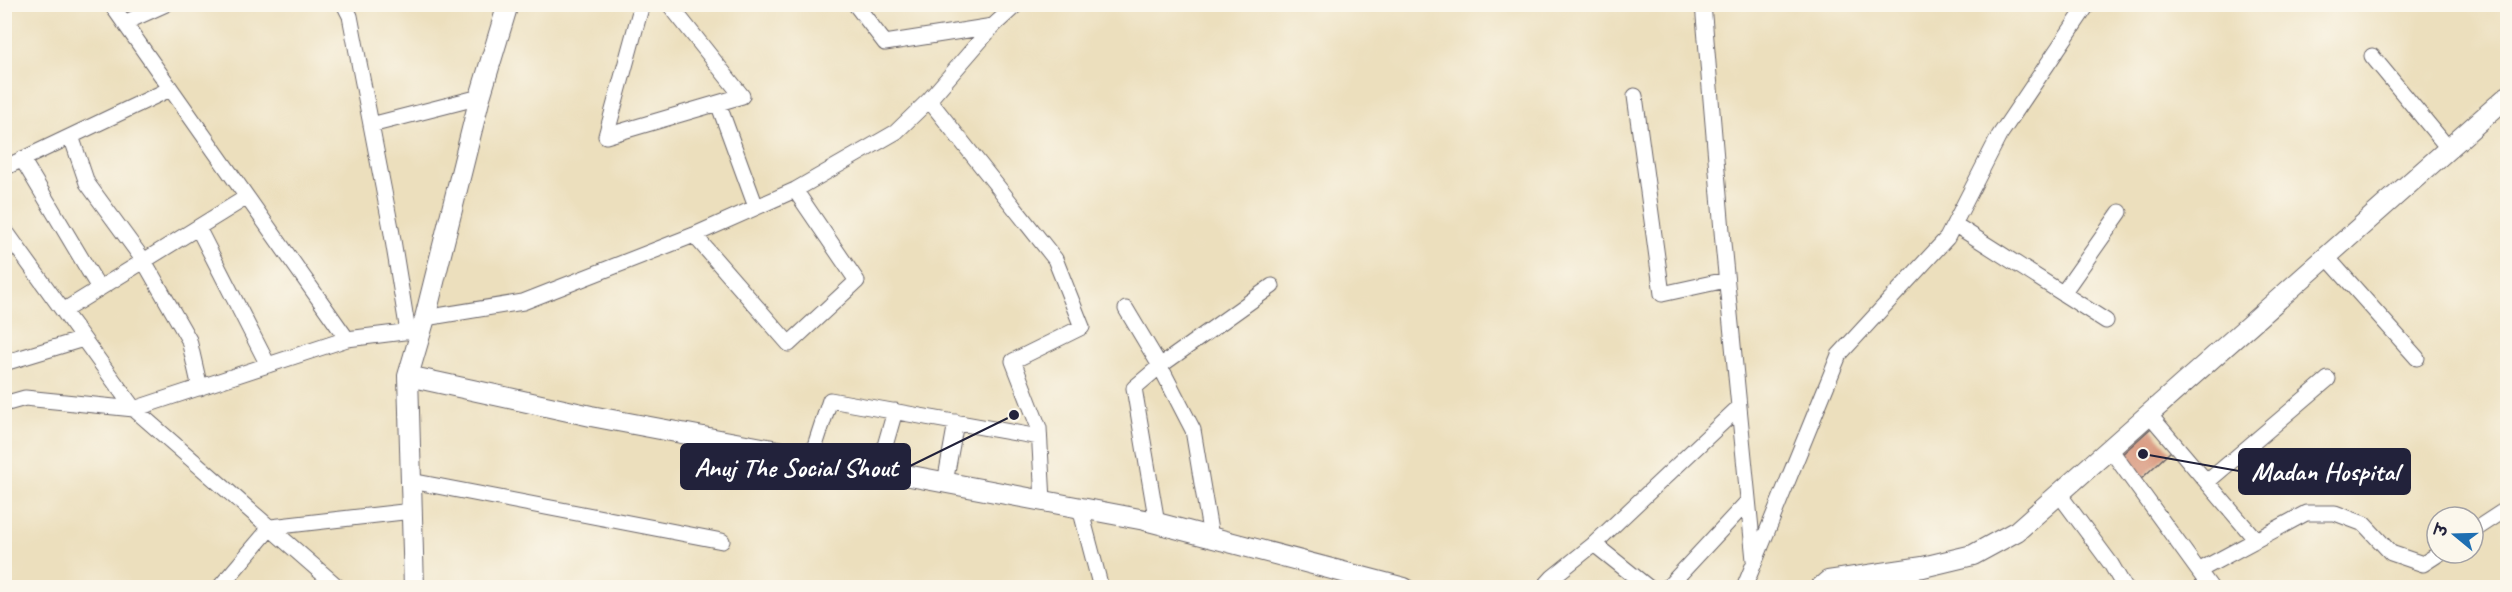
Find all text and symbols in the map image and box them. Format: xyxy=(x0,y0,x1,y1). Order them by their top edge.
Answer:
callout: Anuj The Social Shout xyxy=(681,444,910,489)
callout: Madan Hospital xyxy=(2239,449,2410,494)
text: Anuj The Social Shout xyxy=(694,450,901,484)
text: Madan Hospital xyxy=(2251,454,2404,488)
north arrow xyxy=(2425,505,2485,565)
text: उ xyxy=(2430,521,2453,541)

